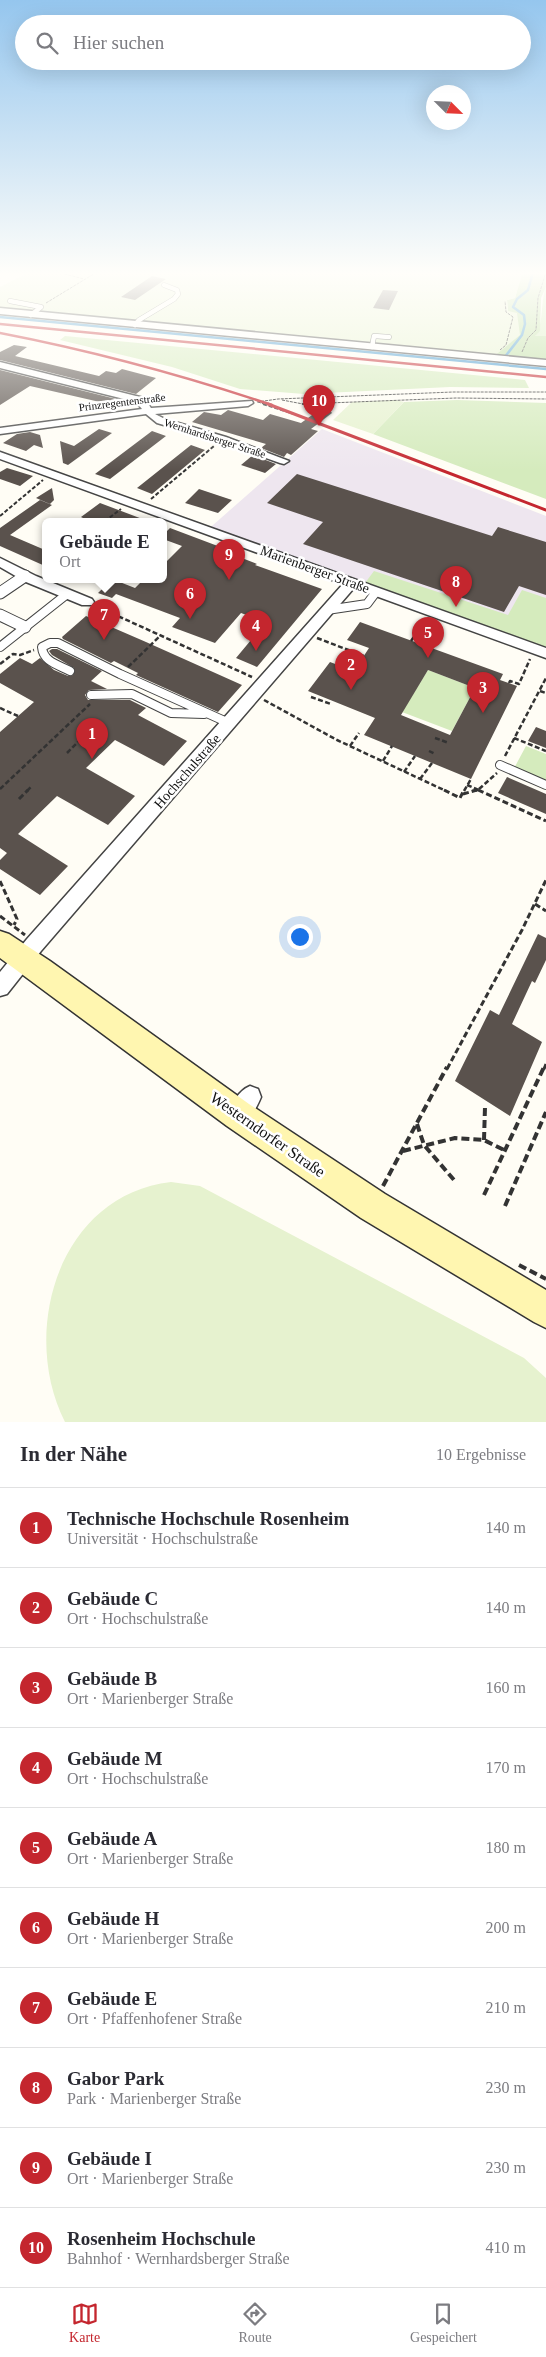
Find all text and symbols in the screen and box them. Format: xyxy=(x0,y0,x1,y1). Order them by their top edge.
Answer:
search box xyxy=(15,15,531,70)
icon: search xyxy=(33,29,61,57)
text: Hier suchen xyxy=(73,32,164,53)
north arrow xyxy=(426,85,471,130)
pin: 10 xyxy=(303,385,335,426)
street label: Prinzregentenstraße xyxy=(78,391,166,413)
street label: Wernhardsberger Straße xyxy=(163,416,267,460)
popup xyxy=(42,518,167,583)
text: Gebäude E xyxy=(59,531,150,552)
pin: 9 xyxy=(213,539,245,580)
street label: Marienberger Straße xyxy=(258,543,372,596)
text: Ort xyxy=(59,553,81,570)
pin: 8 xyxy=(440,566,472,607)
pin: 6 xyxy=(174,578,206,619)
pin: 7 xyxy=(88,599,120,640)
pin: 4 xyxy=(240,610,272,651)
pin: 5 xyxy=(412,617,444,658)
pin: 2 xyxy=(335,649,367,690)
pin: 3 xyxy=(467,672,499,713)
pin: 1 xyxy=(76,718,108,759)
street label: Hochschulstraße xyxy=(151,731,224,811)
your location xyxy=(287,924,313,950)
street label: Westerndorfer Straße xyxy=(207,1088,328,1180)
text: In der Nähe xyxy=(20,1442,127,1466)
text: 10 Ergebnisse xyxy=(436,1446,526,1463)
text: Technische Hochschule Rosenheim xyxy=(67,1508,349,1529)
text: 1 xyxy=(32,1519,40,1536)
text: 140 m xyxy=(486,1519,526,1536)
text: Universität · Hochschulstraße xyxy=(67,1530,258,1547)
text: Gebäude C xyxy=(67,1588,158,1609)
text: 2 xyxy=(32,1599,40,1616)
text: 140 m xyxy=(486,1599,526,1616)
text: Ort · Hochschulstraße xyxy=(67,1610,208,1627)
text: Gebäude B xyxy=(67,1668,157,1689)
text: 3 xyxy=(32,1679,40,1696)
text: 160 m xyxy=(486,1679,526,1696)
text: Ort · Marienberger Straße xyxy=(67,1690,233,1707)
text: Gebäude M xyxy=(67,1748,163,1769)
text: 4 xyxy=(32,1759,40,1776)
text: 170 m xyxy=(486,1759,526,1776)
text: Ort · Hochschulstraße xyxy=(67,1770,208,1787)
text: Gebäude A xyxy=(67,1828,157,1849)
text: 5 xyxy=(32,1839,40,1856)
text: 180 m xyxy=(486,1839,526,1856)
text: Ort · Marienberger Straße xyxy=(67,1850,233,1867)
text: Gebäude H xyxy=(67,1908,159,1929)
text: 6 xyxy=(32,1919,40,1936)
text: 200 m xyxy=(486,1919,526,1936)
text: Ort · Marienberger Straße xyxy=(67,1930,233,1947)
text: Gebäude E xyxy=(67,1988,157,2009)
text: 7 xyxy=(32,1999,40,2016)
text: 210 m xyxy=(486,1999,526,2016)
text: Ort · Pfaffenhofener Straße xyxy=(67,2010,242,2027)
text: Gabor Park xyxy=(67,2068,164,2089)
text: 8 xyxy=(32,2079,40,2096)
text: 230 m xyxy=(486,2079,526,2096)
text: Park · Marienberger Straße xyxy=(67,2090,241,2107)
text: Gebäude I xyxy=(67,2148,152,2169)
text: 9 xyxy=(32,2159,40,2176)
text: 230 m xyxy=(486,2159,526,2176)
text: Ort · Marienberger Straße xyxy=(67,2170,233,2187)
text: Rosenheim Hochschule xyxy=(67,2228,255,2249)
text: 10 xyxy=(28,2239,44,2256)
text: 410 m xyxy=(486,2239,526,2256)
text: Bahnhof · Wernhardsberger Straße xyxy=(67,2250,290,2267)
tab: Karte xyxy=(69,2300,100,2346)
tab: Route xyxy=(238,2300,272,2346)
tab: Gespeichert xyxy=(410,2300,477,2346)

